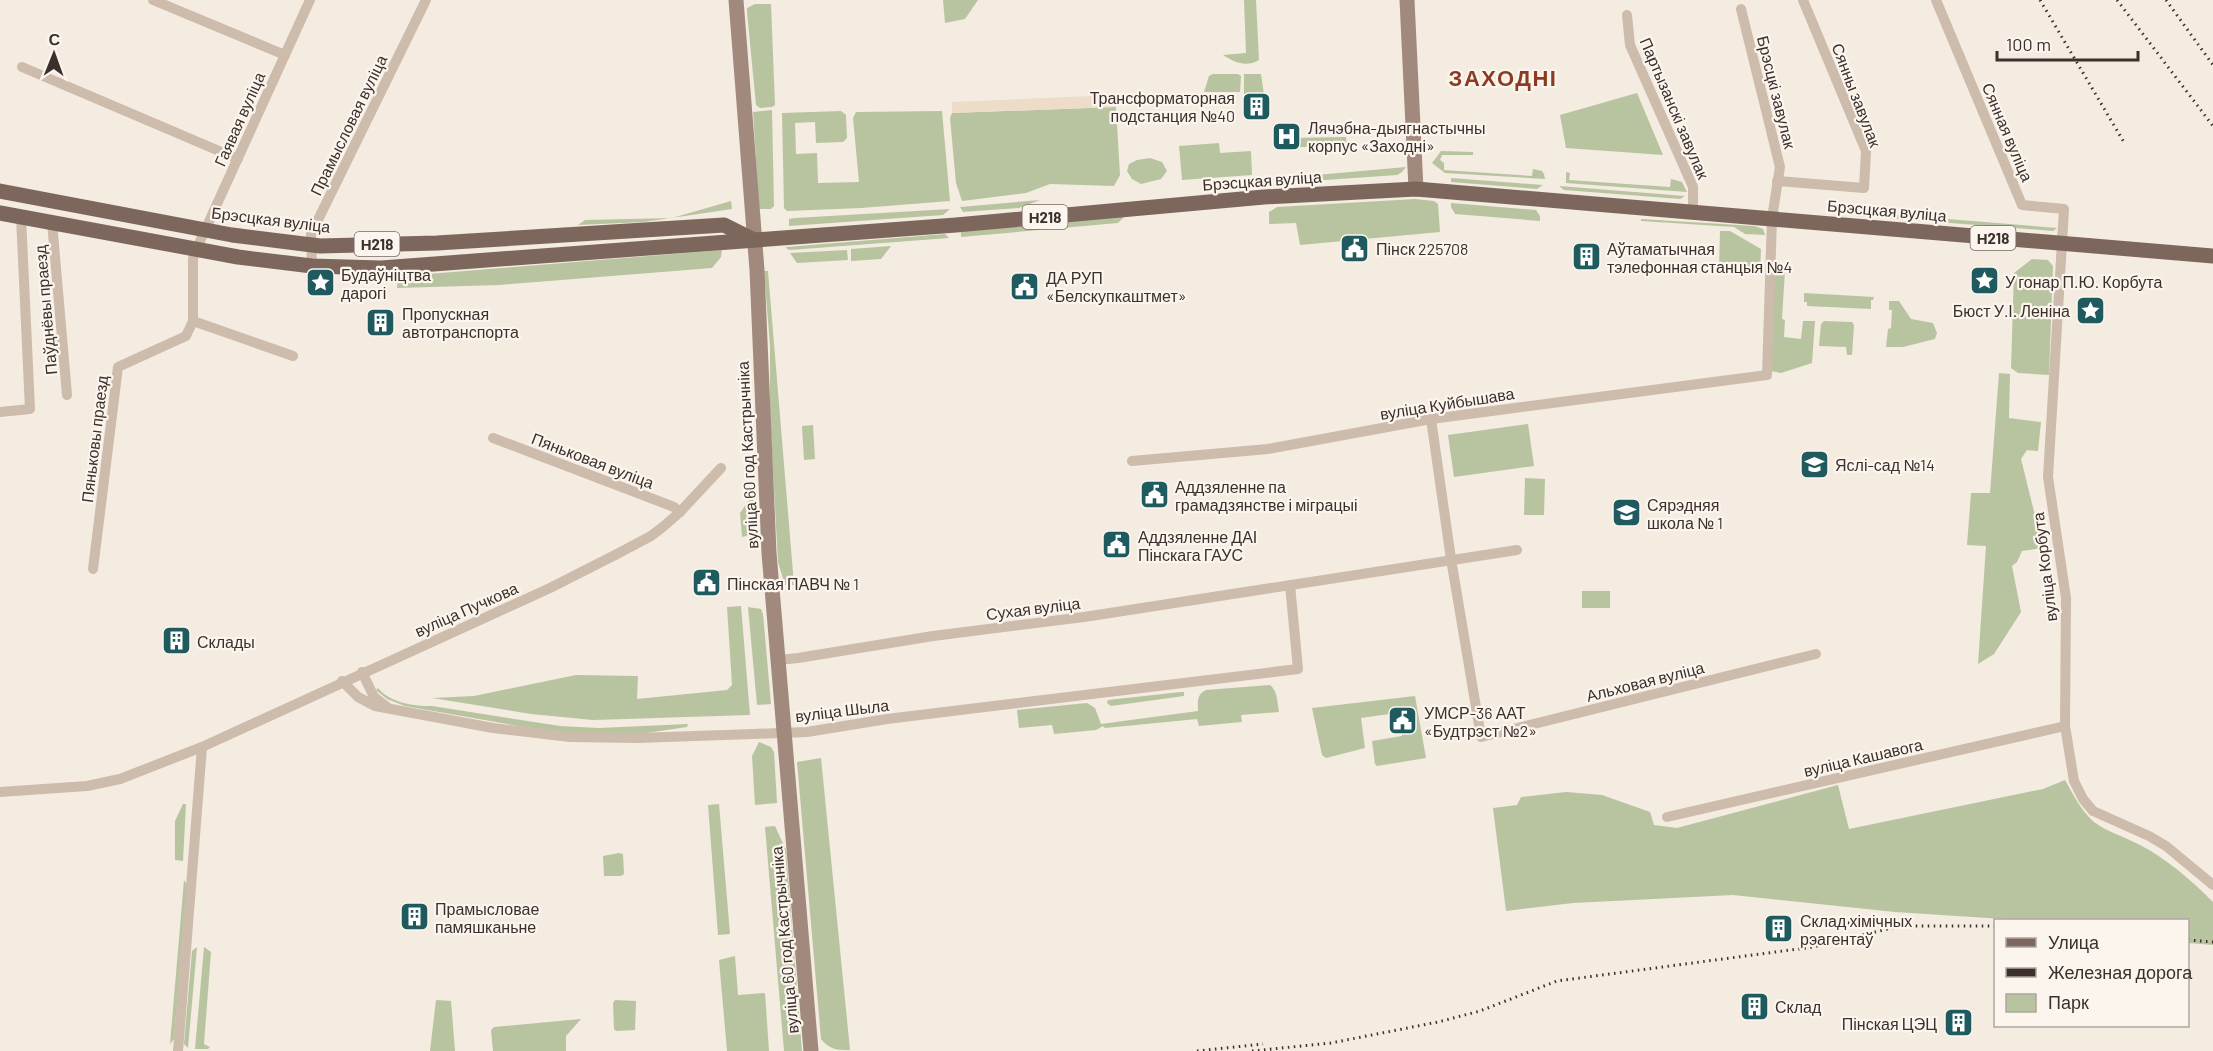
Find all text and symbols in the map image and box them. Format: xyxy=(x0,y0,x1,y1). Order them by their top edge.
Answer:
north arrow xyxy=(24,24,84,84)
scale bar xyxy=(1997,24,2138,62)
text: С xyxy=(48,29,61,48)
text: 100 m xyxy=(2006,33,2051,55)
street label: Партызанскі завулак xyxy=(1637,34,1714,183)
street label: Брэсцкі завулак xyxy=(1754,34,1800,151)
street label: Сянны завулак xyxy=(1828,40,1886,151)
street label: Прамысловая вуліца xyxy=(306,52,390,198)
district label: ЗАХОДНІ xyxy=(1449,64,1557,91)
street label: Гаявая вуліца xyxy=(210,69,268,169)
street label: Сянная вуліца xyxy=(1979,80,2037,184)
place label: Трансформаторная подстанция №40 xyxy=(1090,88,1235,125)
building icon: Трансформаторная подстанция №40 xyxy=(1240,90,1272,122)
place label: Лячэбна-дыягнастычны корпус «Заходні» xyxy=(1308,118,1485,155)
hospital icon: Лячэбна-дыягнастычны корпус «Заходні» xyxy=(1271,120,1303,152)
street label: Брэсцкая вуліца xyxy=(1202,166,1322,194)
street label: Брэсцкая вуліца xyxy=(1827,195,1947,225)
street label: Брэсцкая вуліца xyxy=(210,202,332,236)
road number: Н218 xyxy=(1022,205,1068,229)
road number: Н218 xyxy=(1970,226,2016,250)
road number: Н218 xyxy=(354,232,400,256)
public building icon: Пінск 225708 xyxy=(1339,232,1371,264)
place label: Пінск 225708 xyxy=(1376,239,1468,258)
place label: Аўтаматычная тэлефонная станцыя №4 xyxy=(1607,239,1792,276)
building icon: Аўтаматычная тэлефонная станцыя №4 xyxy=(1570,241,1602,273)
street label: Паўднёвы праезд xyxy=(30,244,60,376)
place label: Будаўніцтва дарогі xyxy=(341,265,431,302)
place icon: У гонар П.Ю. Корбута xyxy=(1968,265,2000,297)
place icon: Будаўніцтва дарогі xyxy=(304,267,336,299)
place label: ДА РУП «Белскупкаштмет» xyxy=(1046,268,1186,305)
public building icon: ДА РУП «Белскупкаштмет» xyxy=(1009,270,1041,302)
place label: У гонар П.Ю. Корбута xyxy=(2005,272,2162,291)
place icon: Бюст У.І. Леніна xyxy=(2075,294,2107,326)
place label: Бюст У.І. Леніна xyxy=(1953,301,2070,320)
place label: Пропускная автотранспорта xyxy=(402,304,519,341)
building icon: Пропускная автотранспорта xyxy=(365,306,397,338)
street label: вуліца 60 год Кастрычніка xyxy=(733,361,761,549)
street label: Пяньковы праезд xyxy=(77,374,111,504)
street label: вуліца Куйбышава xyxy=(1378,383,1516,423)
street label: Пяньковая вуліца xyxy=(529,428,657,492)
school or university icon: Яслі-сад №14 xyxy=(1798,448,1830,480)
place label: Яслі-сад №14 xyxy=(1835,455,1935,474)
place label: Аддзяленне па грамадзянстве і міграцыі xyxy=(1175,477,1358,514)
public building icon: Аддзяленне па грамадзянстве і міграцыі xyxy=(1138,479,1170,511)
place label: Сярэдняя школа № 1 xyxy=(1647,495,1723,532)
school or university icon: Сярэдняя школа № 1 xyxy=(1610,497,1642,529)
street label: вуліца Корбута xyxy=(2028,511,2060,623)
place label: Аддзяленне ДАІ Пінскага ГАУС xyxy=(1138,527,1257,564)
public building icon: Аддзяленне ДАІ Пінскага ГАУС xyxy=(1101,529,1133,561)
public building icon: Пінская ПАВЧ № 1 xyxy=(690,567,722,599)
place label: Пінская ПАВЧ № 1 xyxy=(727,574,859,593)
street label: вуліца Пучкова xyxy=(411,578,521,640)
street label: Сухая вуліца xyxy=(985,593,1081,623)
building icon: Склады xyxy=(160,625,192,657)
place label: Склады xyxy=(197,632,255,651)
street label: Альховая вуліца xyxy=(1584,657,1706,705)
street label: вуліца Шыла xyxy=(794,695,890,725)
place label: УМСР-36 ААТ «Будтрэст №2» xyxy=(1424,703,1537,740)
public building icon: УМСР-36 ААТ «Будтрэст №2» xyxy=(1387,705,1419,737)
street label: вуліца Кашавога xyxy=(1802,734,1924,780)
street label: вуліца 60 год Кастрычніка xyxy=(766,845,802,1034)
place label: Прамысловае памяшканьне xyxy=(435,899,539,936)
building icon: Прамысловае памяшканьне xyxy=(398,901,430,933)
place label: Склад хімічных рэагентаў xyxy=(1800,911,1912,948)
building icon: Склад хімічных рэагентаў xyxy=(1763,913,1795,945)
legend xyxy=(1994,919,2189,1027)
text: Улица xyxy=(2048,931,2100,953)
text: Железная дорога xyxy=(2048,961,2193,983)
building icon: Склад xyxy=(1738,990,1770,1022)
text: Парк xyxy=(2048,991,2089,1013)
place label: Склад xyxy=(1775,997,1822,1016)
building icon: Пінская ЦЭЦ xyxy=(1942,1007,1974,1039)
place label: Пінская ЦЭЦ xyxy=(1842,1014,1937,1033)

